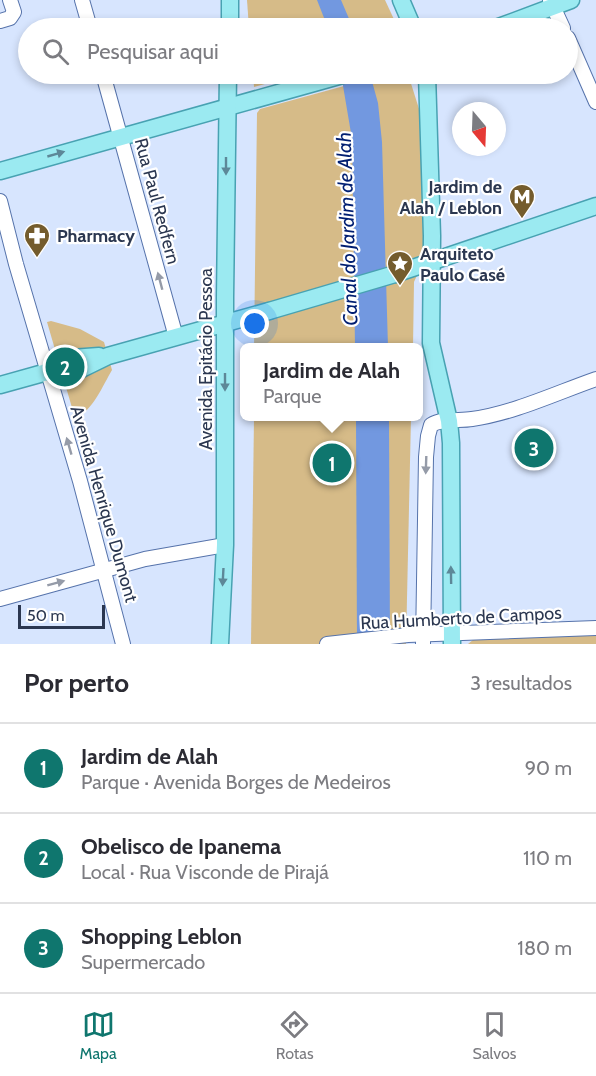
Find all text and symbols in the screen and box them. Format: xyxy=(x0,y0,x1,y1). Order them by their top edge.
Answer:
search box xyxy=(18,18,578,84)
icon: search xyxy=(39,35,72,68)
text: Pesquisar aqui xyxy=(87,38,219,65)
north arrow xyxy=(452,102,506,156)
water label: Canal do Jardim de Alah xyxy=(332,132,362,326)
street label: Rua Paul Redfern xyxy=(130,136,184,266)
one-way arrow xyxy=(47,149,65,158)
one-way arrow xyxy=(221,157,231,176)
place label: Jardim de Alah / Leblon xyxy=(399,176,502,219)
metro station icon: Jardim de Alah / Leblon xyxy=(507,182,537,220)
pharmacy icon: Pharmacy xyxy=(22,221,52,259)
place label: Pharmacy xyxy=(57,225,135,247)
place label: Arquiteto Paulo Casé xyxy=(420,243,505,286)
place icon: Arquiteto Paulo Casé xyxy=(385,249,415,287)
street label: Avenida Epitácio Pessoa xyxy=(195,268,217,450)
one-way arrow xyxy=(155,272,164,290)
your location xyxy=(240,309,269,338)
popup xyxy=(240,343,423,421)
pin: 2 xyxy=(46,344,84,389)
text: Jardim de Alah xyxy=(263,357,400,384)
one-way arrow xyxy=(220,372,230,391)
text: Parque xyxy=(263,384,322,408)
street label: Avenida Henrique Dumont xyxy=(65,403,143,605)
pin: 3 xyxy=(514,426,554,470)
one-way arrow xyxy=(64,437,73,455)
pin: 1 xyxy=(312,440,352,486)
one-way arrow xyxy=(421,455,430,474)
one-way arrow xyxy=(446,566,456,585)
one-way arrow xyxy=(219,567,228,586)
one-way arrow xyxy=(47,578,66,588)
scale bar xyxy=(18,602,105,630)
street label: Rua Humberto de Campos xyxy=(360,602,562,634)
text: 50 m xyxy=(27,606,64,625)
text: Por perto xyxy=(24,667,129,699)
text: 3 resultados xyxy=(470,671,572,695)
text: Jardim de Alah xyxy=(81,743,218,770)
text: 1 xyxy=(40,756,47,780)
text: 90 m xyxy=(525,756,572,780)
text: Parque · Avenida Borges de Medeiros xyxy=(81,770,391,794)
text: Obelisco de Ipanema xyxy=(81,833,281,860)
text: 2 xyxy=(38,846,49,870)
text: 110 m xyxy=(523,846,572,870)
text: Local · Rua Visconde de Pirajá xyxy=(81,860,329,884)
text: Shopping Leblon xyxy=(81,923,242,950)
text: 3 xyxy=(38,936,49,960)
text: 180 m xyxy=(517,936,572,960)
text: Supermercado xyxy=(81,950,205,974)
tab: Mapa xyxy=(80,1008,117,1063)
tab: Rotas xyxy=(276,1008,314,1063)
tab: Salvos xyxy=(473,1008,516,1063)

